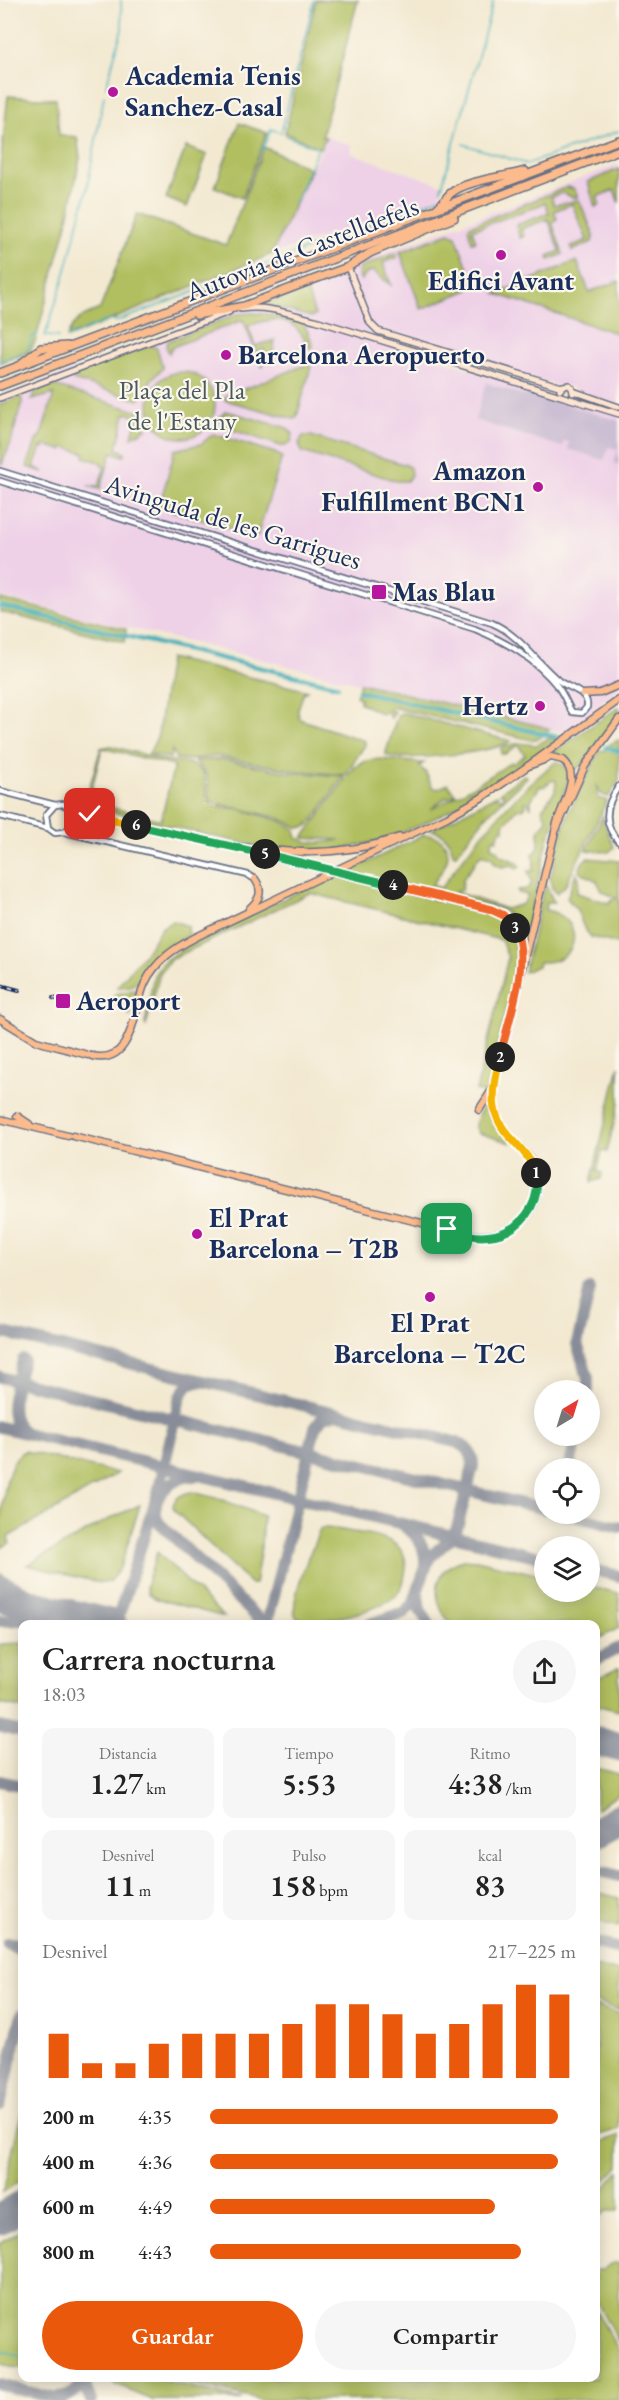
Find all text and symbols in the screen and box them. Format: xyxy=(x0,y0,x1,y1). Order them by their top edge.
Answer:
place label: Academia Tenis Sanchez-Casal xyxy=(124,58,301,124)
marker: Academia Tenis Sanchez-Casal xyxy=(106,85,120,99)
street label: Autovia de Castelldefels xyxy=(179,188,423,309)
marker: Edifici Avant xyxy=(494,248,508,262)
place label: Edifici Avant xyxy=(428,263,574,298)
place label: Barcelona Aeropuerto xyxy=(238,337,485,372)
marker: Barcelona Aeropuerto xyxy=(219,348,233,362)
park label: Plaça del Pla de l'Estany xyxy=(118,372,246,438)
place label: Amazon Fulfillment BCN1 xyxy=(321,453,526,519)
street label: Avinguda de les Garrigues xyxy=(100,466,366,577)
marker: Amazon Fulfillment BCN1 xyxy=(531,480,545,494)
place label: Mas Blau xyxy=(392,574,496,609)
marker: Mas Blau xyxy=(370,583,388,601)
place label: Hertz xyxy=(462,688,528,723)
marker: Hertz xyxy=(533,699,547,713)
pin xyxy=(64,788,115,839)
icon: check xyxy=(73,797,106,830)
pin: 6 xyxy=(121,810,151,840)
text: 6 xyxy=(132,814,140,835)
pin: 5 xyxy=(250,839,280,869)
text: 5 xyxy=(261,843,269,864)
pin: 4 xyxy=(378,870,408,900)
text: 4 xyxy=(389,874,397,895)
pin: 3 xyxy=(500,913,530,943)
text: 3 xyxy=(511,917,519,938)
place label: Aeroport xyxy=(75,983,180,1018)
marker: Aeroport xyxy=(54,992,72,1010)
pin: 2 xyxy=(485,1042,515,1072)
text: 2 xyxy=(496,1046,504,1067)
pin: 1 xyxy=(521,1158,551,1188)
text: 1 xyxy=(532,1162,540,1183)
place label: El Prat Barcelona – T2B xyxy=(209,1200,399,1266)
pin xyxy=(421,1203,472,1254)
icon: arrive xyxy=(430,1212,463,1245)
marker: El Prat Barcelona – T2B xyxy=(190,1227,204,1241)
marker: El Prat Barcelona – T2C xyxy=(423,1290,437,1304)
place label: El Prat Barcelona – T2C xyxy=(334,1305,526,1371)
north arrow xyxy=(534,1380,600,1446)
map controls xyxy=(534,1380,600,1602)
button: locate xyxy=(534,1458,600,1524)
button: layers xyxy=(534,1536,600,1602)
text: Carrera nocturna xyxy=(42,1637,275,1680)
button: share xyxy=(513,1640,576,1703)
text: 18:03 xyxy=(42,1681,85,1707)
text: Distancia xyxy=(99,1743,157,1764)
text: Tiempo xyxy=(284,1743,334,1764)
text: Ritmo xyxy=(470,1743,510,1764)
text: 1.27 xyxy=(90,1764,143,1803)
text: 5:53 xyxy=(282,1764,336,1803)
text: 4:38 xyxy=(448,1764,502,1803)
text: km xyxy=(143,1778,166,1799)
text: /km xyxy=(502,1778,532,1799)
text: Desnivel xyxy=(102,1845,154,1866)
text: Pulso xyxy=(292,1845,326,1866)
text: kcal xyxy=(478,1845,502,1866)
text: 11 xyxy=(105,1866,136,1905)
text: 158 xyxy=(270,1866,316,1905)
text: 83 xyxy=(475,1866,505,1905)
text: m xyxy=(136,1880,151,1901)
text: bpm xyxy=(316,1880,348,1901)
text: Desnivel xyxy=(42,1938,108,1964)
text: 217–225 m xyxy=(488,1938,576,1964)
text: 200 m xyxy=(42,2104,95,2130)
text: 4:35 xyxy=(138,2104,172,2130)
text: 400 m xyxy=(42,2149,95,2175)
text: 4:36 xyxy=(138,2149,172,2175)
text: 600 m xyxy=(42,2194,95,2220)
text: 4:49 xyxy=(138,2194,172,2220)
text: 800 m xyxy=(42,2239,95,2265)
text: 4:43 xyxy=(138,2239,172,2265)
button: Guardar xyxy=(42,2301,303,2370)
button: Compartir xyxy=(315,2301,576,2370)

